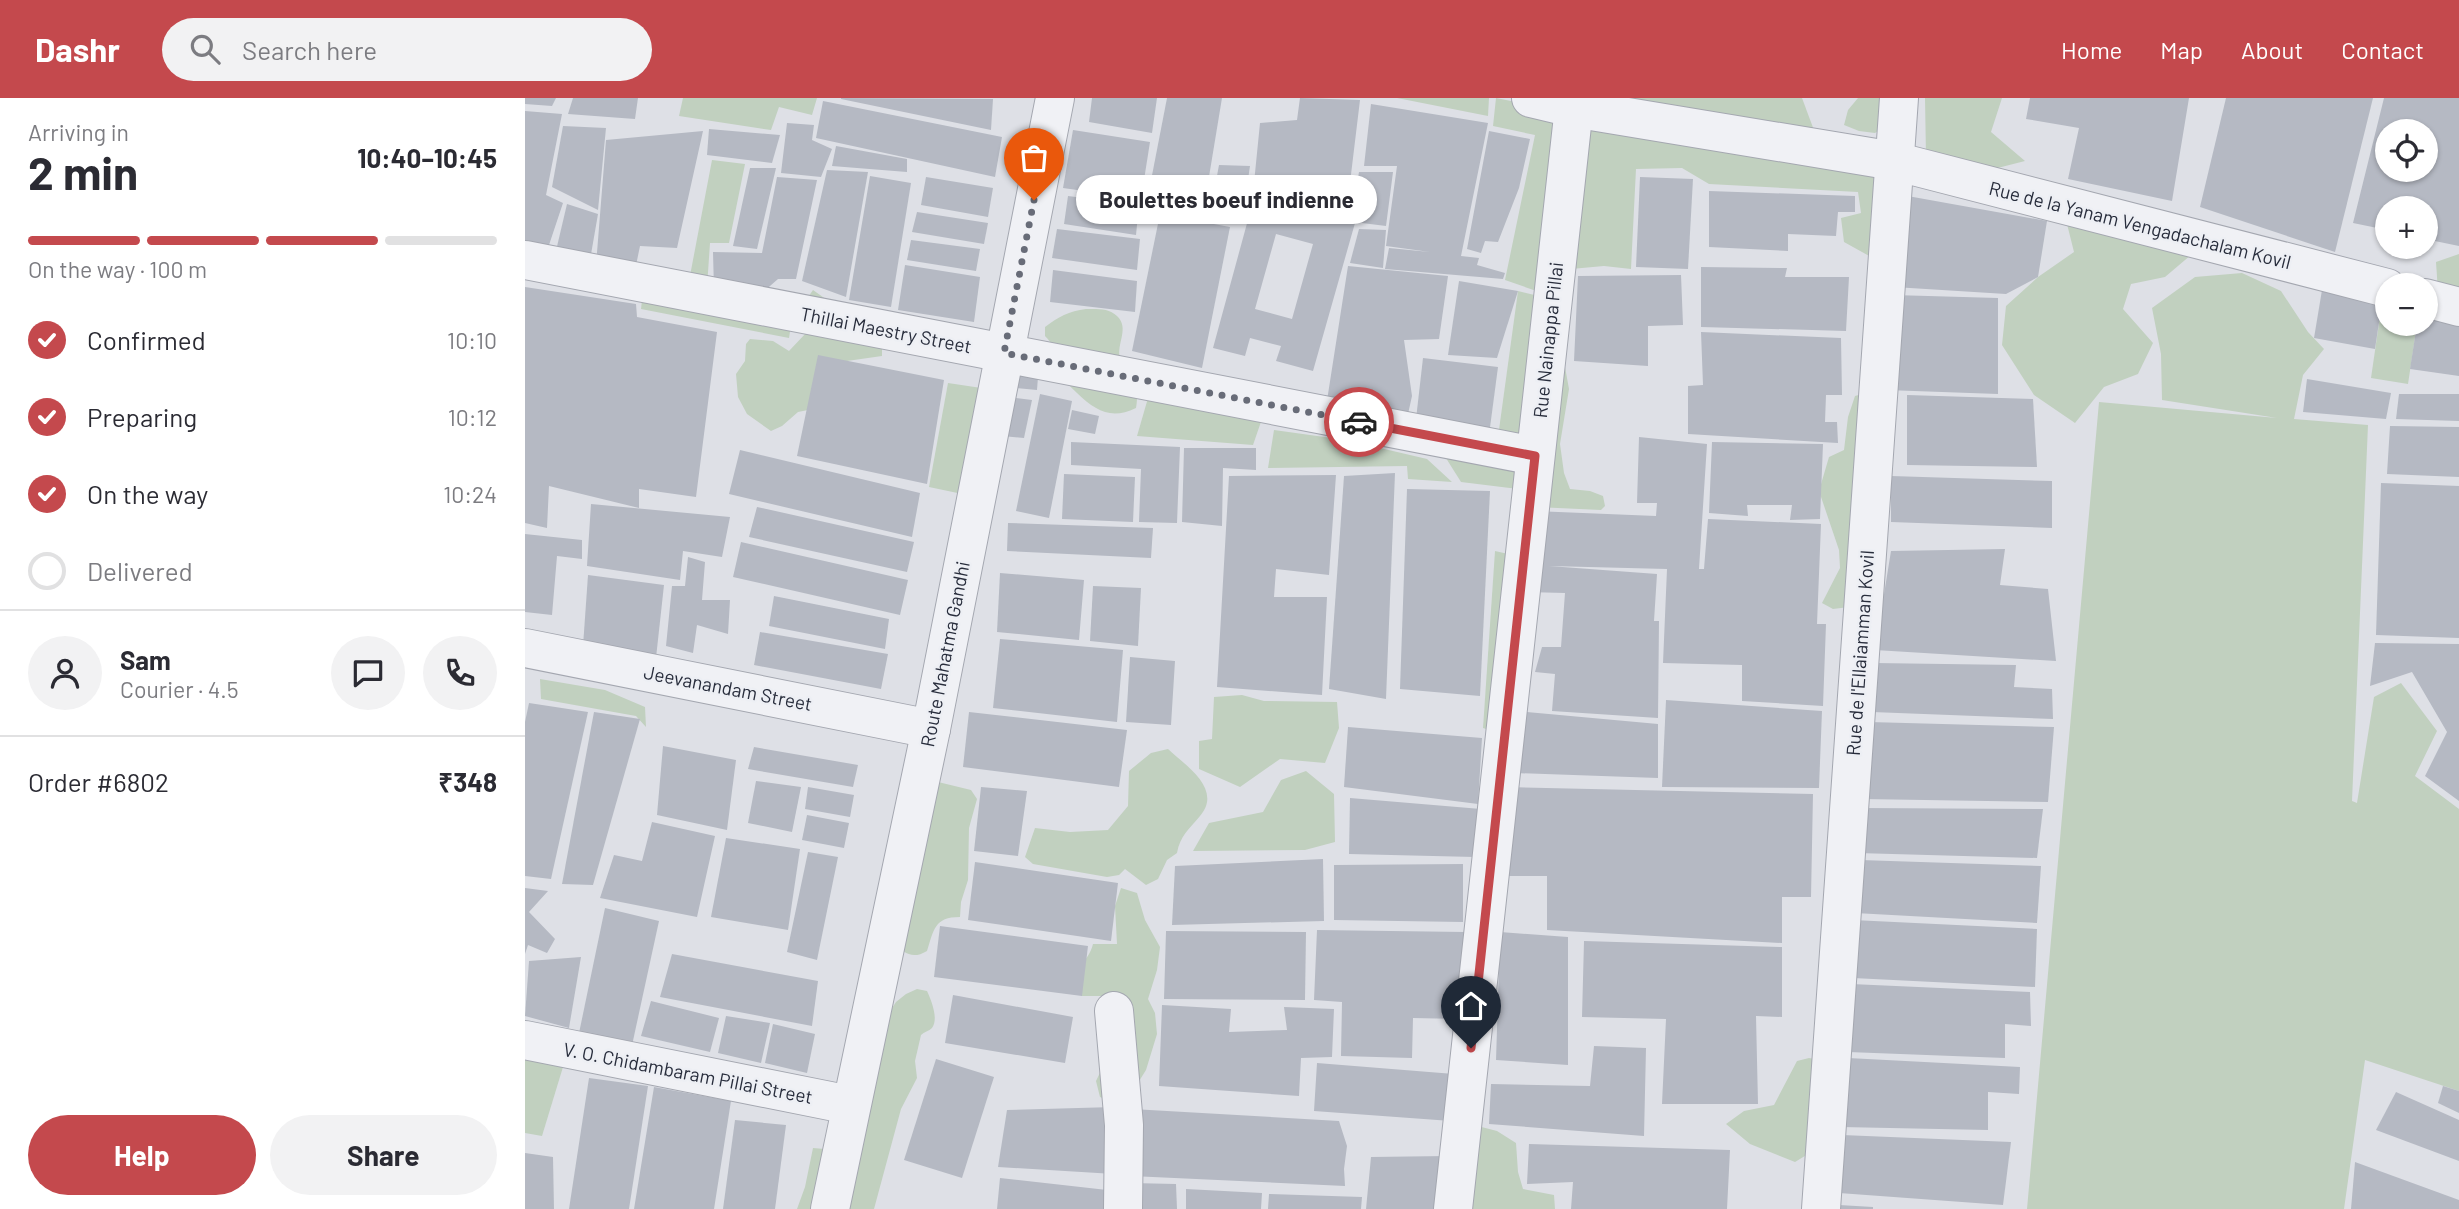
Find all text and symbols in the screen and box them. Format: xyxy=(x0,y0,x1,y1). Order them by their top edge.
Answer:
search box xyxy=(162,18,652,81)
text: Dashr xyxy=(35,29,120,69)
icon: search xyxy=(186,30,224,68)
text: Search here xyxy=(242,34,377,65)
text: Home xyxy=(2061,35,2122,64)
text: Map xyxy=(2160,35,2203,64)
text: About xyxy=(2241,35,2303,64)
text: Contact xyxy=(2341,35,2424,64)
text: Arriving in xyxy=(28,118,129,146)
map controls xyxy=(2375,119,2438,336)
button: locate xyxy=(2375,119,2438,182)
pin xyxy=(1004,128,1064,200)
icon: bag xyxy=(1015,139,1053,177)
text: 10:40–10:45 xyxy=(357,142,497,173)
text: 2 min xyxy=(28,144,138,199)
callout: Boulettes boeuf indienne xyxy=(1076,176,1377,224)
street label: Rue de la Yanam Vengadachalam Kovil xyxy=(1987,176,2294,273)
text: Boulettes boeuf indienne xyxy=(1099,185,1354,213)
button: + xyxy=(2375,196,2438,259)
text: On the way · 100 m xyxy=(28,255,207,283)
street label: Rue Nainappa Pillai xyxy=(1528,261,1567,419)
button: − xyxy=(2375,273,2438,336)
street label: Thillai Maestry Street xyxy=(798,302,974,357)
icon: check xyxy=(28,321,66,359)
text: Confirmed xyxy=(87,324,206,355)
text: 10:10 xyxy=(447,326,497,354)
courier xyxy=(1324,387,1394,457)
icon: check xyxy=(28,398,66,436)
text: Preparing xyxy=(87,401,197,432)
text: 10:12 xyxy=(448,403,497,431)
icon: car xyxy=(1340,403,1378,441)
icon: check xyxy=(28,475,66,513)
text: On the way xyxy=(87,478,208,509)
text: 10:24 xyxy=(443,480,497,508)
street label: Rue de l'Ellaiamman Kovil xyxy=(1841,549,1878,757)
text: Delivered xyxy=(87,555,193,586)
street label: Route Mahatma Gandhi xyxy=(915,559,974,749)
button: person xyxy=(28,636,102,710)
button: chat xyxy=(331,636,405,710)
button: phone xyxy=(423,636,497,710)
text: Sam xyxy=(120,644,171,675)
street label: Jeevanandam Street xyxy=(642,660,814,715)
text: Courier · 4.5 xyxy=(120,675,239,703)
text: Order #6802 xyxy=(28,766,169,797)
text: ₹348 xyxy=(438,766,497,797)
pin xyxy=(1441,976,1501,1048)
icon: home xyxy=(1452,987,1490,1025)
street label: V. O. Chidambaram Pillai Street xyxy=(561,1037,815,1108)
button: Help xyxy=(28,1115,256,1195)
button: Share xyxy=(270,1115,497,1195)

